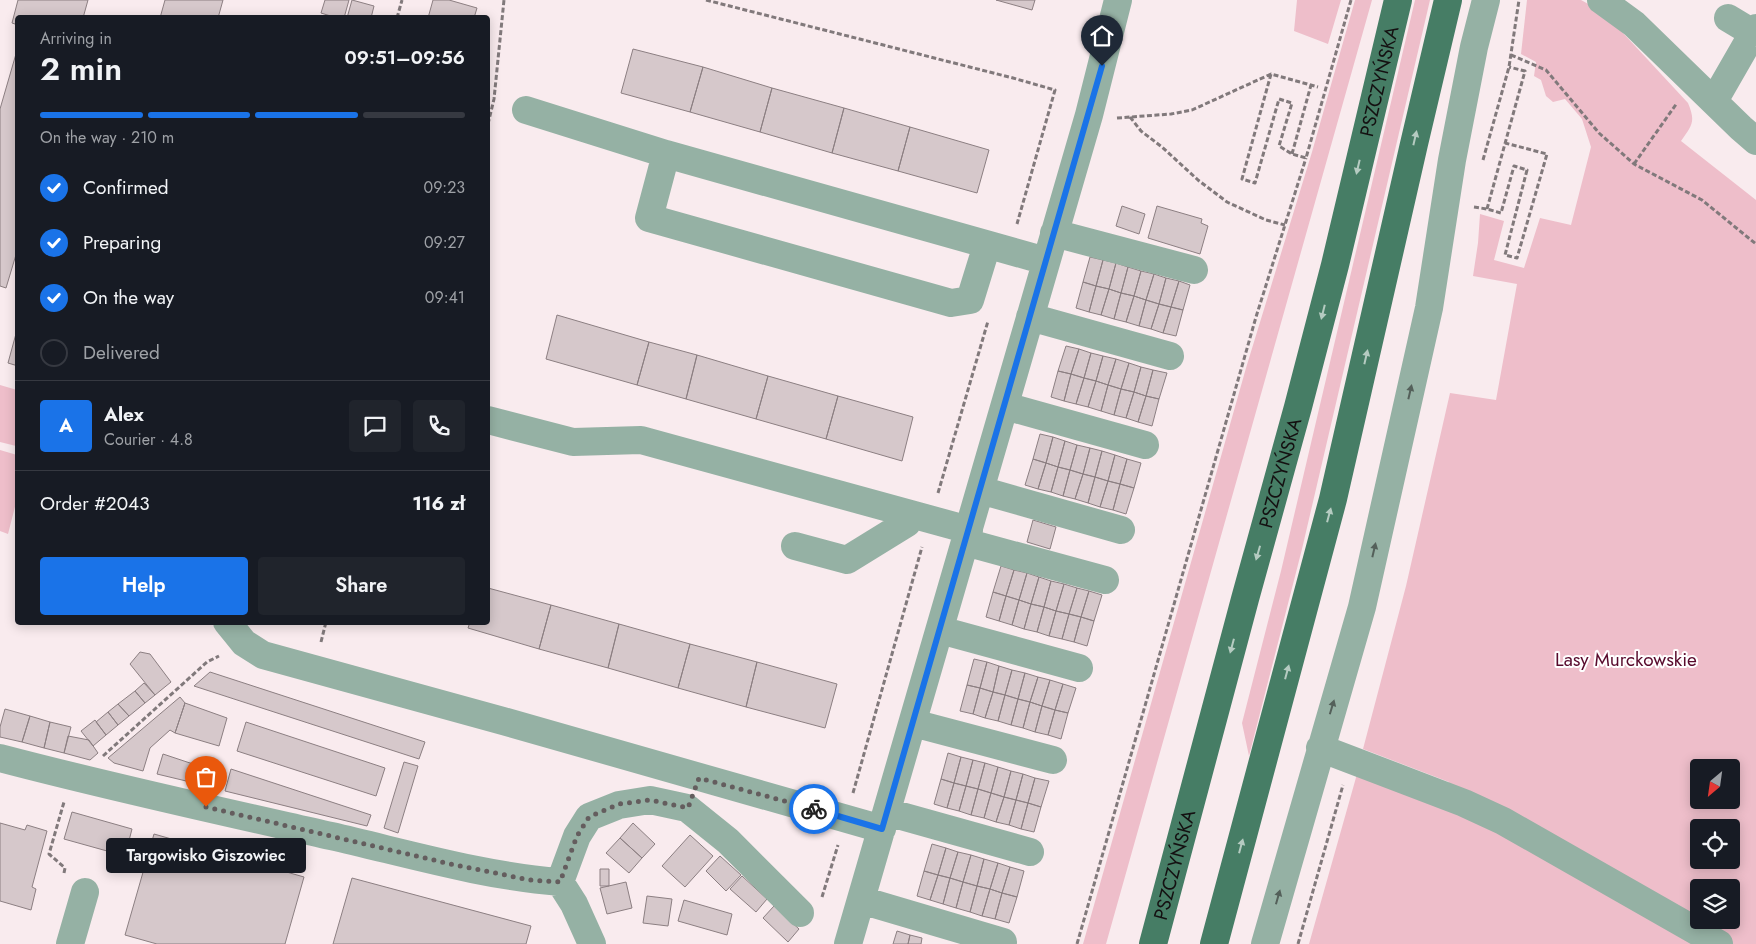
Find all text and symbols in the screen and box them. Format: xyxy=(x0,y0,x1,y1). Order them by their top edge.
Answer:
pin xyxy=(1081,15,1123,66)
icon: home xyxy=(1088,22,1116,50)
street label: PSZCZYŃSKA xyxy=(1353,23,1405,139)
text: Arriving in xyxy=(40,27,112,50)
text: 09:51–09:56 xyxy=(345,44,465,71)
text: 2 min xyxy=(40,46,122,92)
text: On the way · 210 m xyxy=(40,126,174,149)
one-way arrow xyxy=(1411,131,1419,146)
one-way arrow xyxy=(1354,159,1362,174)
icon: check xyxy=(40,174,68,202)
text: Confirmed xyxy=(83,174,169,201)
text: 09:23 xyxy=(424,176,465,199)
icon: check xyxy=(40,229,68,257)
text: Preparing xyxy=(83,229,161,256)
text: 09:27 xyxy=(424,231,465,254)
icon: check xyxy=(40,284,68,312)
text: On the way xyxy=(83,284,174,311)
text: 09:41 xyxy=(425,286,465,309)
one-way arrow xyxy=(1319,304,1327,319)
text: Delivered xyxy=(83,339,160,366)
one-way arrow xyxy=(1362,350,1370,365)
one-way arrow xyxy=(1406,384,1414,399)
button: chat xyxy=(349,400,401,452)
button: phone xyxy=(413,400,465,452)
text: Alex xyxy=(104,401,144,428)
text: A xyxy=(59,412,73,439)
street label: PSZCZYŃSKA xyxy=(1252,414,1308,531)
text: Courier · 4.8 xyxy=(104,428,193,451)
text: Order #2043 xyxy=(40,490,150,517)
text: 116 zł xyxy=(412,490,465,517)
one-way arrow xyxy=(1325,508,1333,523)
one-way arrow xyxy=(1370,543,1378,558)
one-way arrow xyxy=(1253,546,1261,561)
button: Help xyxy=(40,557,248,615)
button: Share xyxy=(258,557,465,615)
one-way arrow xyxy=(1228,639,1236,654)
park label: Lasy Murckowskie xyxy=(1555,646,1697,673)
one-way arrow xyxy=(1284,665,1292,680)
one-way arrow xyxy=(1328,699,1336,714)
pin xyxy=(185,756,227,807)
north arrow xyxy=(1690,759,1740,809)
map controls xyxy=(1690,759,1740,929)
icon: bag xyxy=(192,763,220,791)
courier xyxy=(789,784,839,834)
icon: bike xyxy=(800,795,828,823)
street label: PSZCZYŃSKA xyxy=(1147,806,1202,923)
button: locate xyxy=(1690,819,1740,869)
callout: Targowisko Giszowiec xyxy=(106,837,306,872)
one-way arrow xyxy=(1237,839,1245,854)
text: Targowisko Giszowiec xyxy=(126,844,286,867)
button: layers xyxy=(1690,879,1740,929)
one-way arrow xyxy=(1274,889,1282,904)

